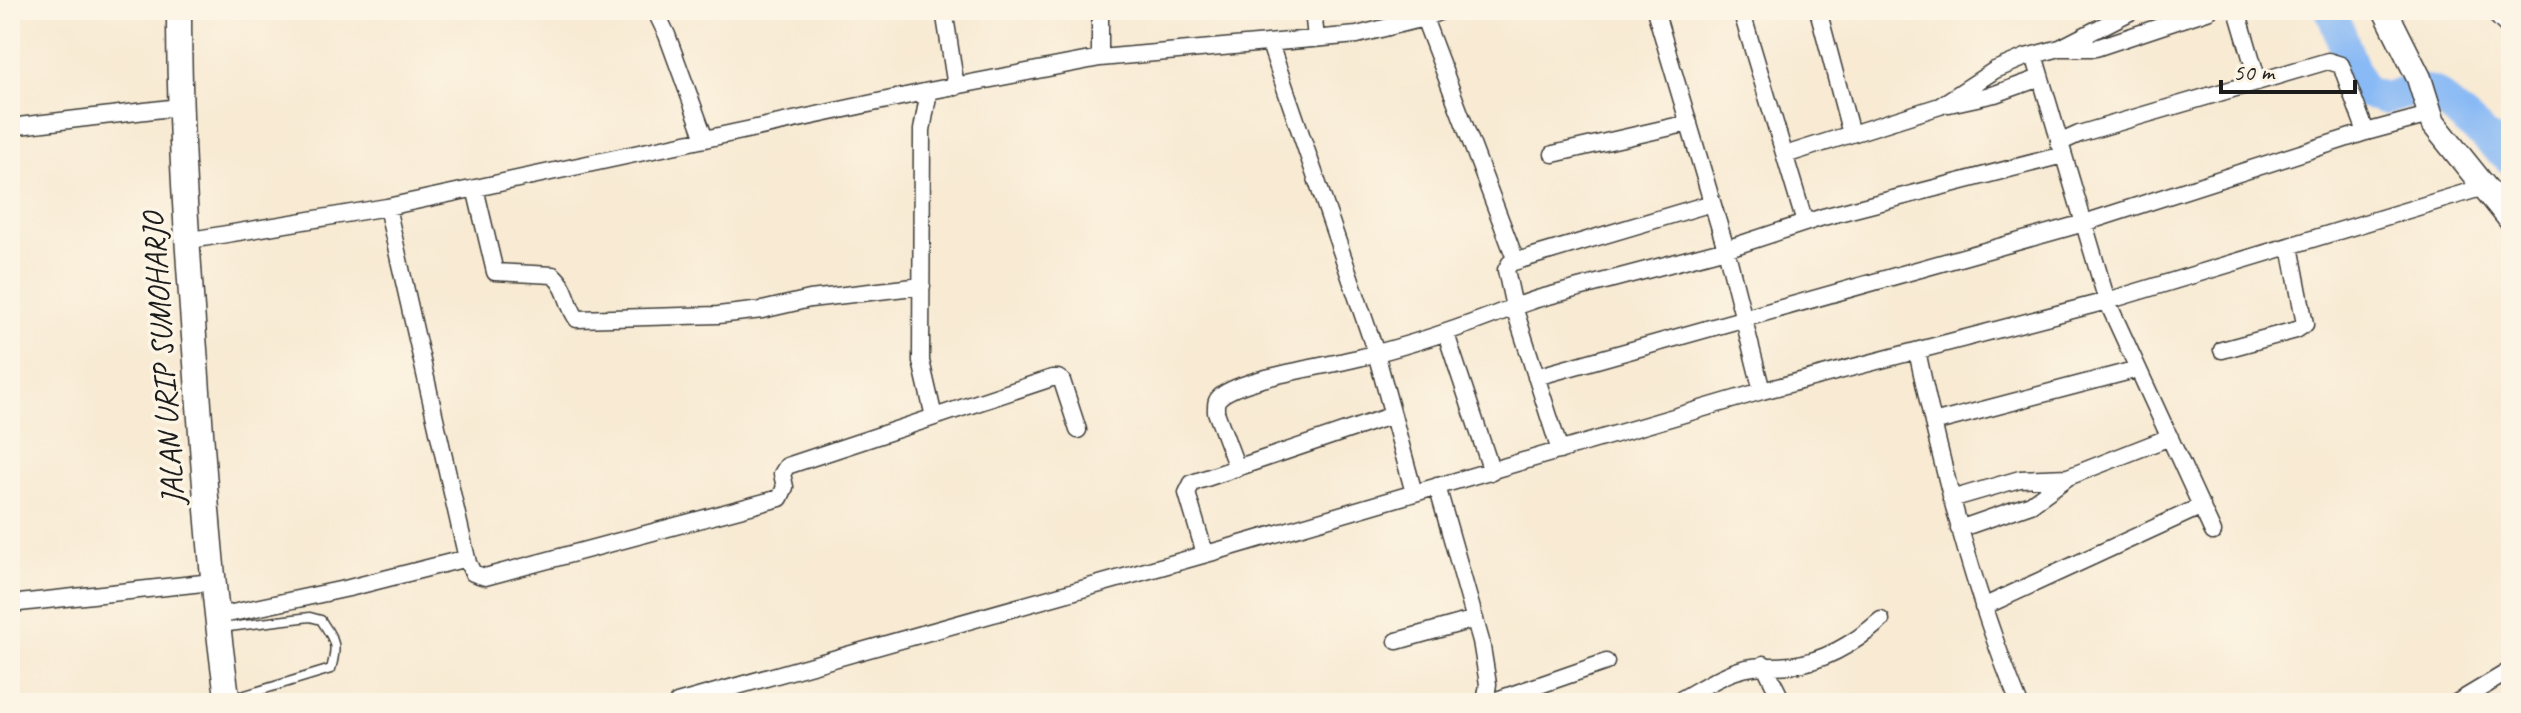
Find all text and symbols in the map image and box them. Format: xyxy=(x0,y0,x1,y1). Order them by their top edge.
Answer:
scale bar xyxy=(2221,44,2355,94)
text: 50 m xyxy=(2233,57,2276,87)
street label: JALAN URIP SUMOHARJO xyxy=(132,208,194,508)

